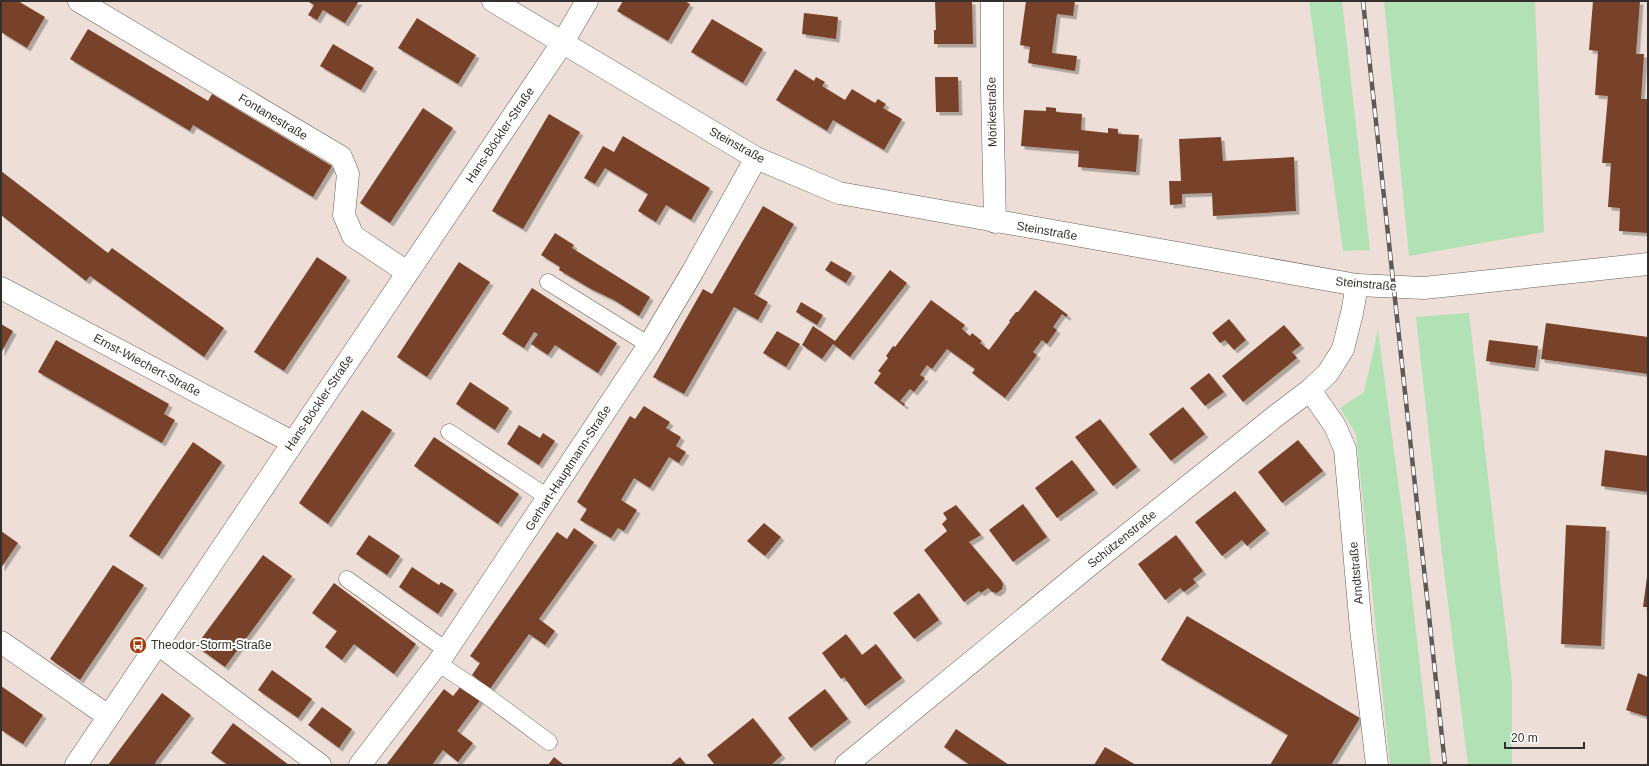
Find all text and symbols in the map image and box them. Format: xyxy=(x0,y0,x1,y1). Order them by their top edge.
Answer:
street label: Mörikestraße xyxy=(984,77,1000,147)
street label: Hans-Böckler-Straße xyxy=(463,84,537,185)
street label: Fontanestraße xyxy=(236,91,310,143)
street label: Steinstraße xyxy=(707,124,768,166)
street label: Steinstraße xyxy=(1016,219,1079,243)
street label: Steinstraße xyxy=(1335,274,1397,294)
street label: Ernst-Wiechert-Straße xyxy=(91,331,203,399)
street label: Hans-Böckler-Straße xyxy=(282,352,356,453)
street label: Gerhart-Hauptmann-Straße xyxy=(522,402,614,533)
street label: Schützenstraße xyxy=(1085,507,1159,571)
street label: Arndtstraße xyxy=(1346,541,1366,605)
bus stop icon: Theodor-Storm-Straße xyxy=(128,635,148,655)
place label: Theodor-Storm-Straße xyxy=(151,638,272,652)
scale bar xyxy=(1505,724,1584,750)
text: 20 m xyxy=(1511,731,1538,745)

